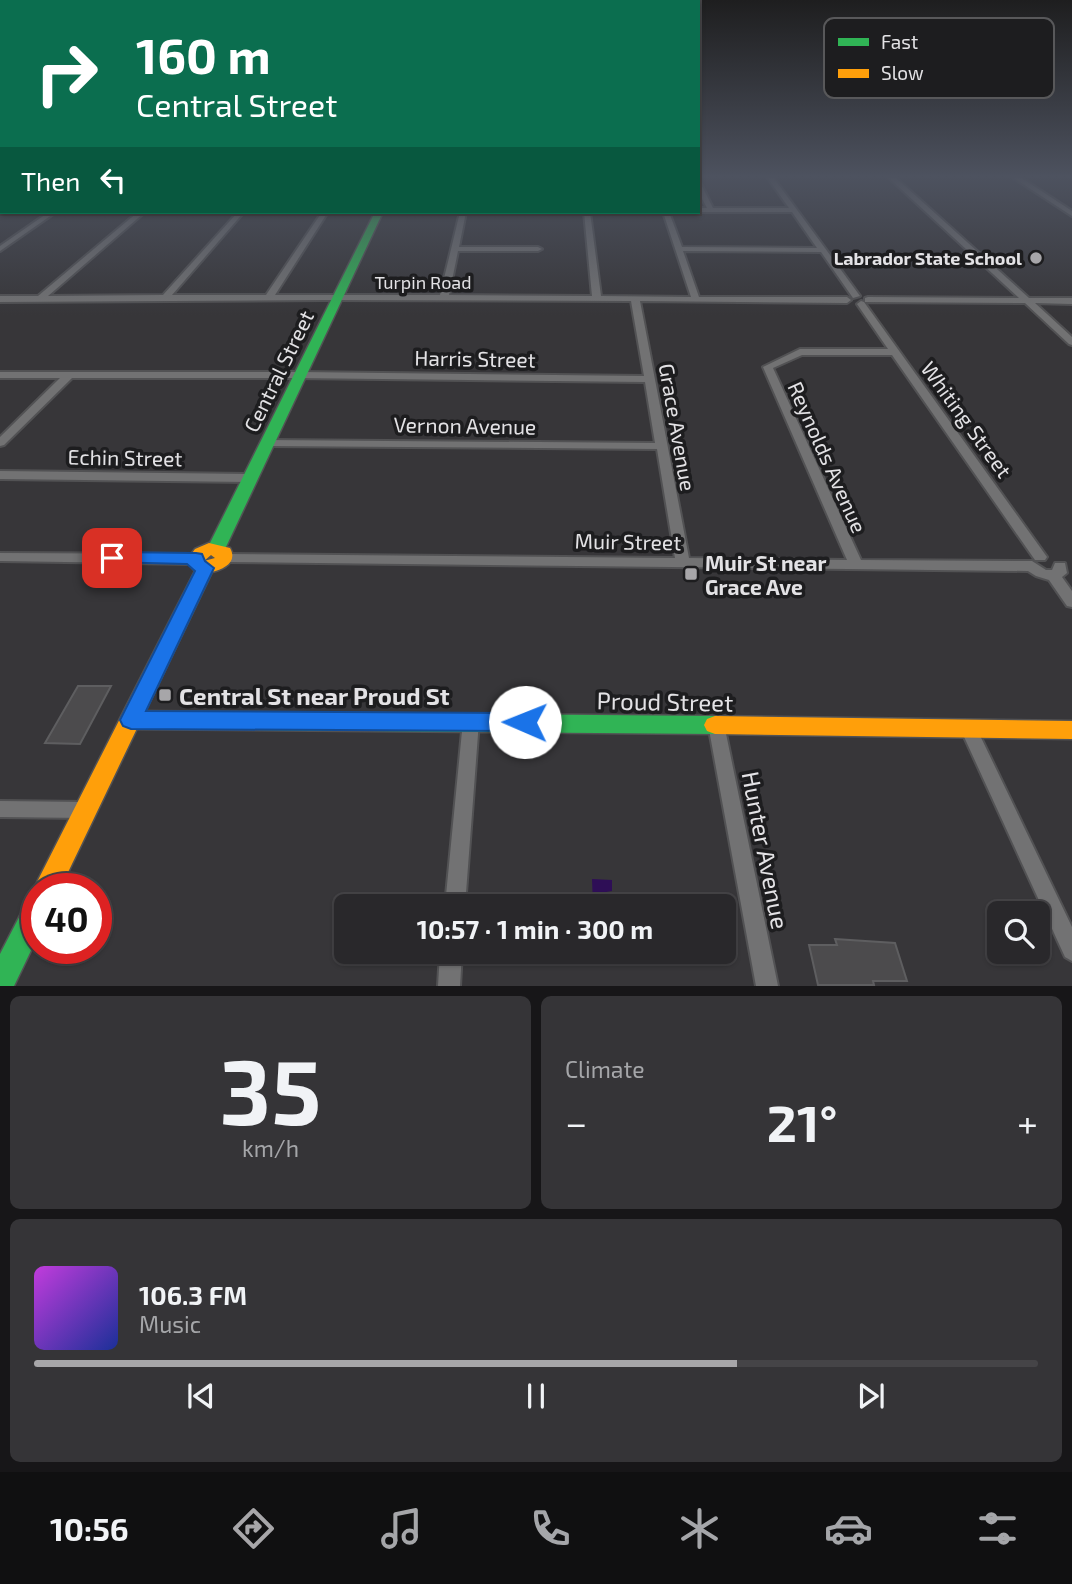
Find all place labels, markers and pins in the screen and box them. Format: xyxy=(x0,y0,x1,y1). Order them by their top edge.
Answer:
place label: Labrador State School xyxy=(834,247,1022,269)
marker: Labrador State School xyxy=(1028,250,1044,266)
pin xyxy=(82,528,142,588)
place label: Muir St near Grace Ave xyxy=(705,550,826,599)
marker: Muir St near Grace Ave xyxy=(683,566,699,582)
place label: Central St near Proud St xyxy=(179,681,450,710)
marker: Central St near Proud St xyxy=(157,687,173,703)

